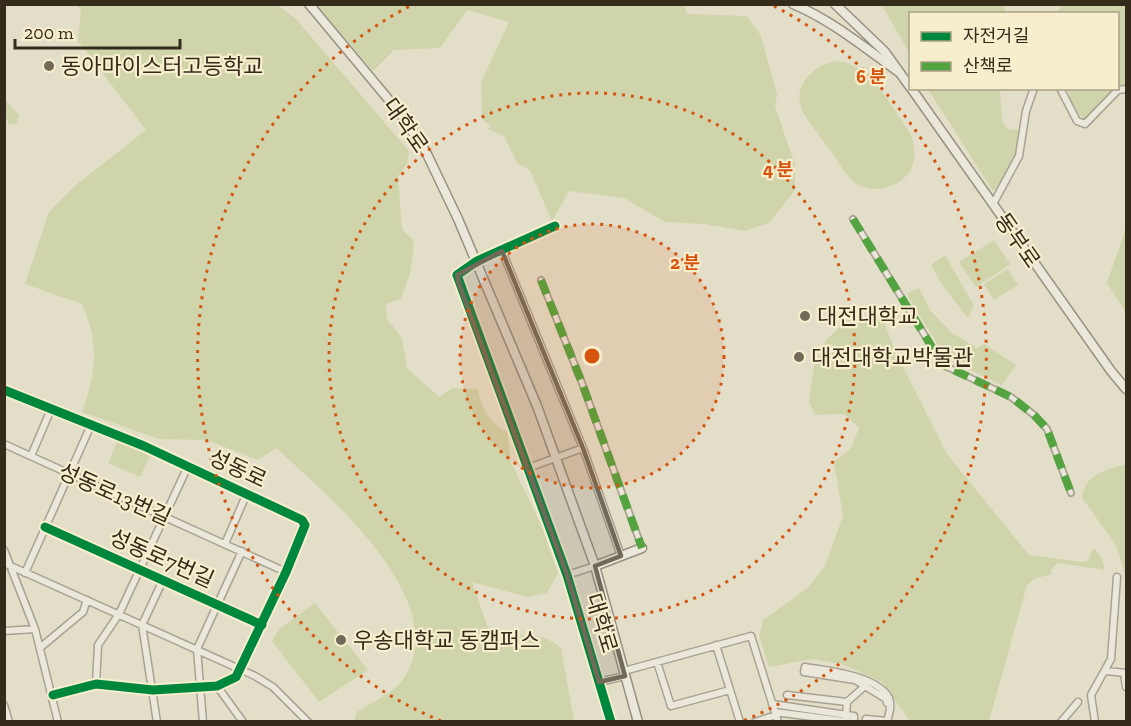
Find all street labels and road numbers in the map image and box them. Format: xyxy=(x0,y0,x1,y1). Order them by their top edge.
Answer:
street label: 대학로 xyxy=(377,93,434,158)
street label: 동부로 xyxy=(989,208,1046,273)
street label: 성동로 xyxy=(205,443,271,494)
street label: 성동로13번길 xyxy=(54,458,175,531)
street label: 성동로7번길 xyxy=(105,523,218,593)
street label: 대학로 xyxy=(580,590,623,656)

